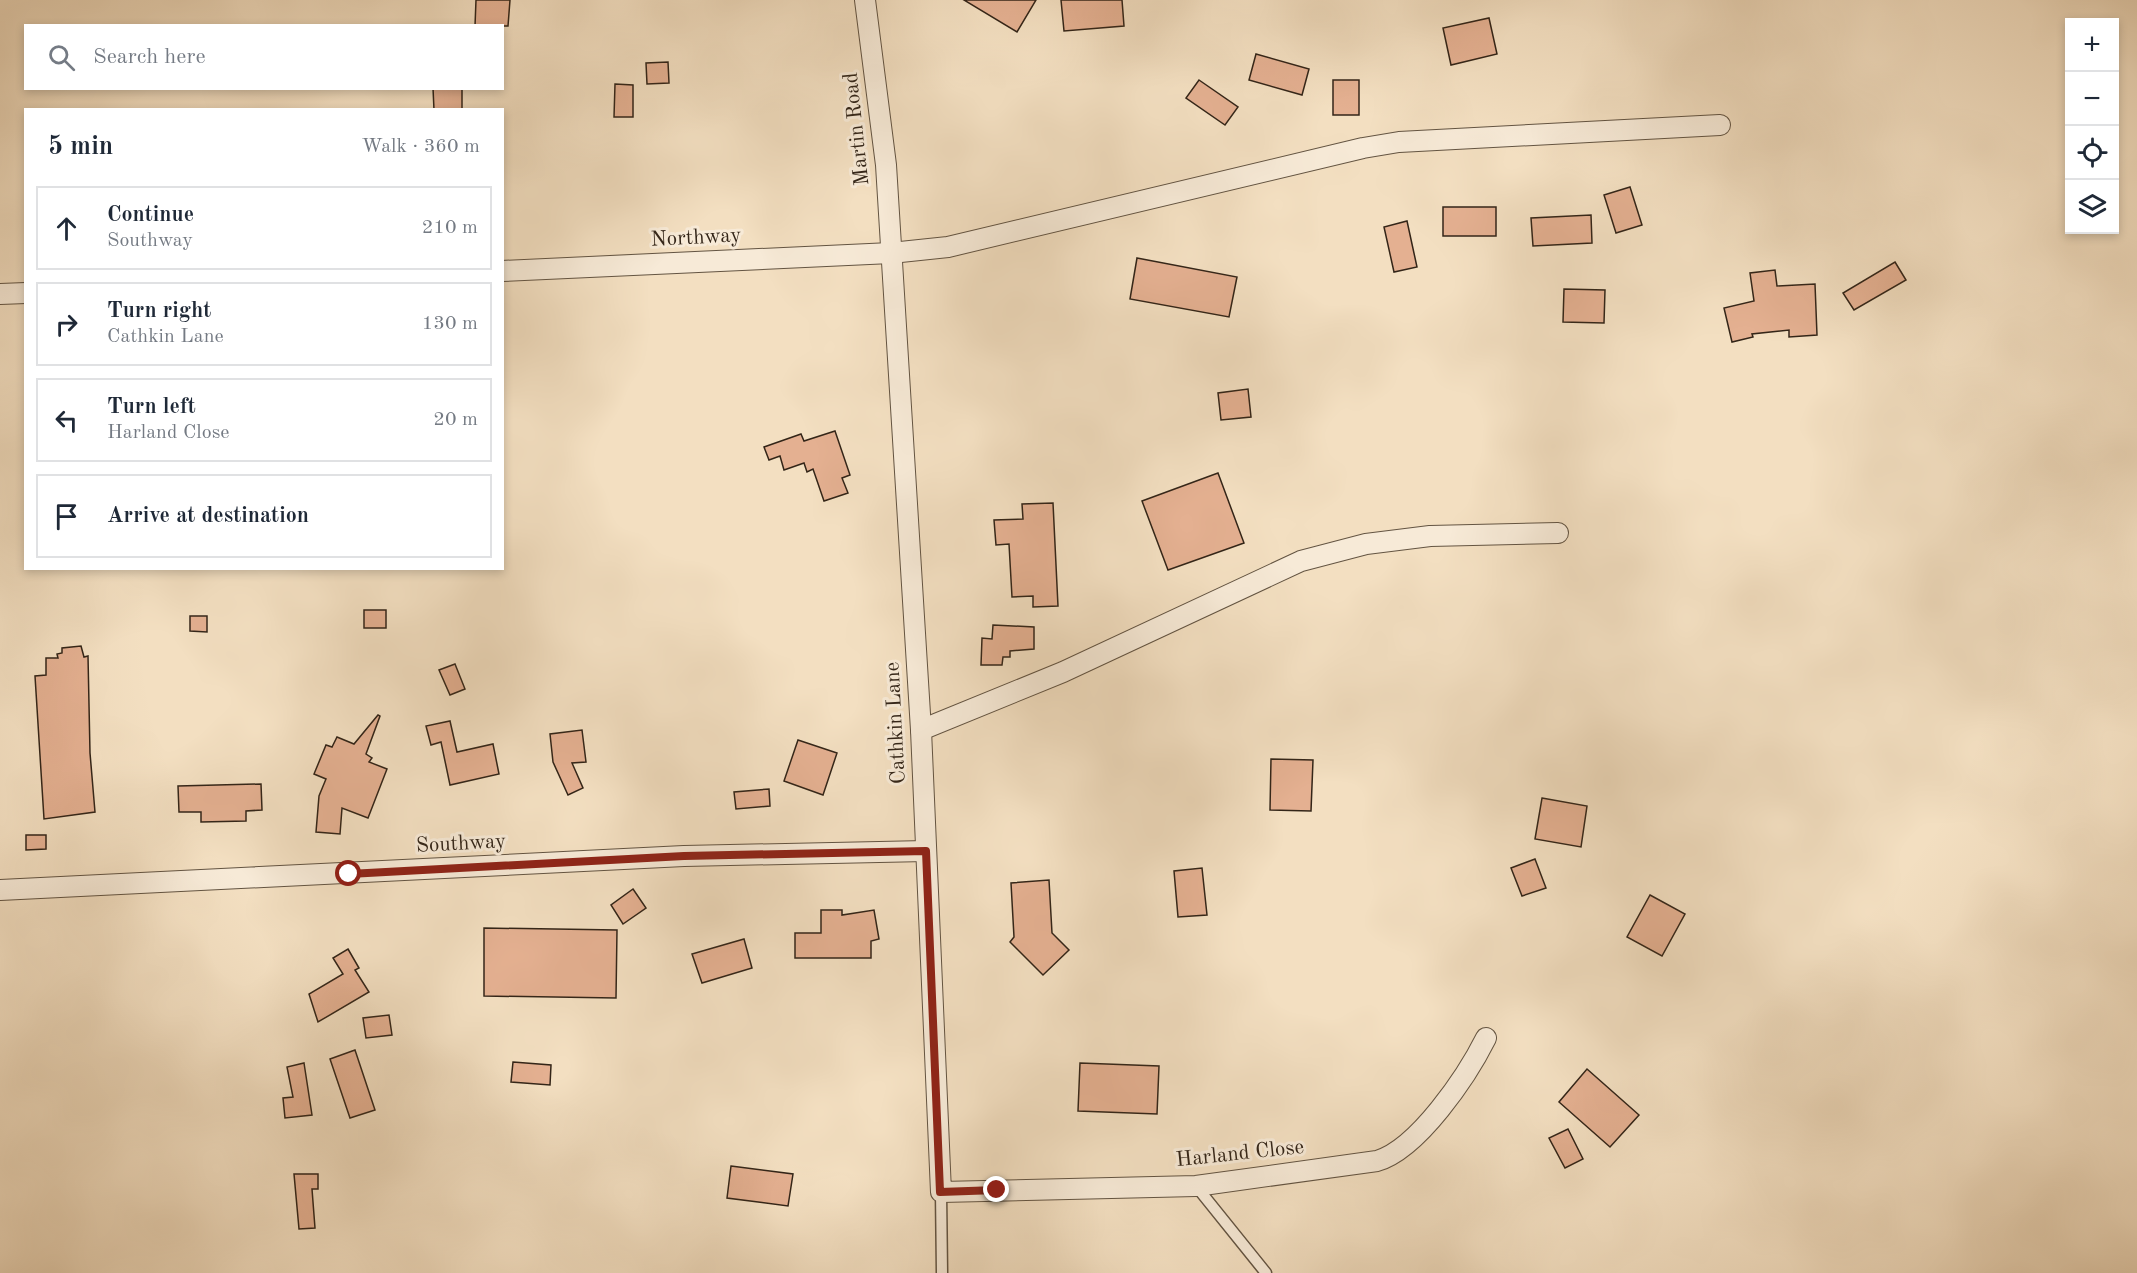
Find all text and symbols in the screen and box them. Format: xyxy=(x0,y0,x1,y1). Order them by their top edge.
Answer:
map controls xyxy=(2065,18,2119,234)
button: + xyxy=(2065,18,2119,72)
search box xyxy=(24,24,504,90)
icon: search xyxy=(45,41,78,74)
text: Search here xyxy=(93,46,206,68)
street label: Martin Road xyxy=(841,71,873,187)
button: − xyxy=(2065,72,2119,126)
button: locate xyxy=(2065,126,2119,180)
text: 5 min xyxy=(48,134,113,160)
text: Walk · 360 m xyxy=(361,137,480,157)
button: layers xyxy=(2065,180,2119,234)
text: Continue xyxy=(107,204,194,226)
icon: ahead xyxy=(50,212,83,245)
text: 210 m xyxy=(422,218,478,238)
street label: Northway xyxy=(650,225,742,251)
text: Southway xyxy=(107,231,193,251)
text: Turn right xyxy=(107,300,211,322)
icon: right xyxy=(50,308,83,341)
text: 130 m xyxy=(422,314,478,334)
text: Cathkin Lane xyxy=(107,327,224,347)
text: Turn left xyxy=(107,396,196,418)
icon: left xyxy=(50,404,83,437)
text: 20 m xyxy=(433,410,478,430)
text: Harland Close xyxy=(107,423,230,443)
icon: arrive xyxy=(50,500,83,533)
text: Arrive at destination xyxy=(107,505,309,527)
street label: Cathkin Lane xyxy=(882,661,910,785)
street label: Southway xyxy=(415,831,507,857)
route start xyxy=(335,860,361,886)
street label: Harland Close xyxy=(1175,1137,1305,1171)
route end xyxy=(983,1176,1009,1202)

